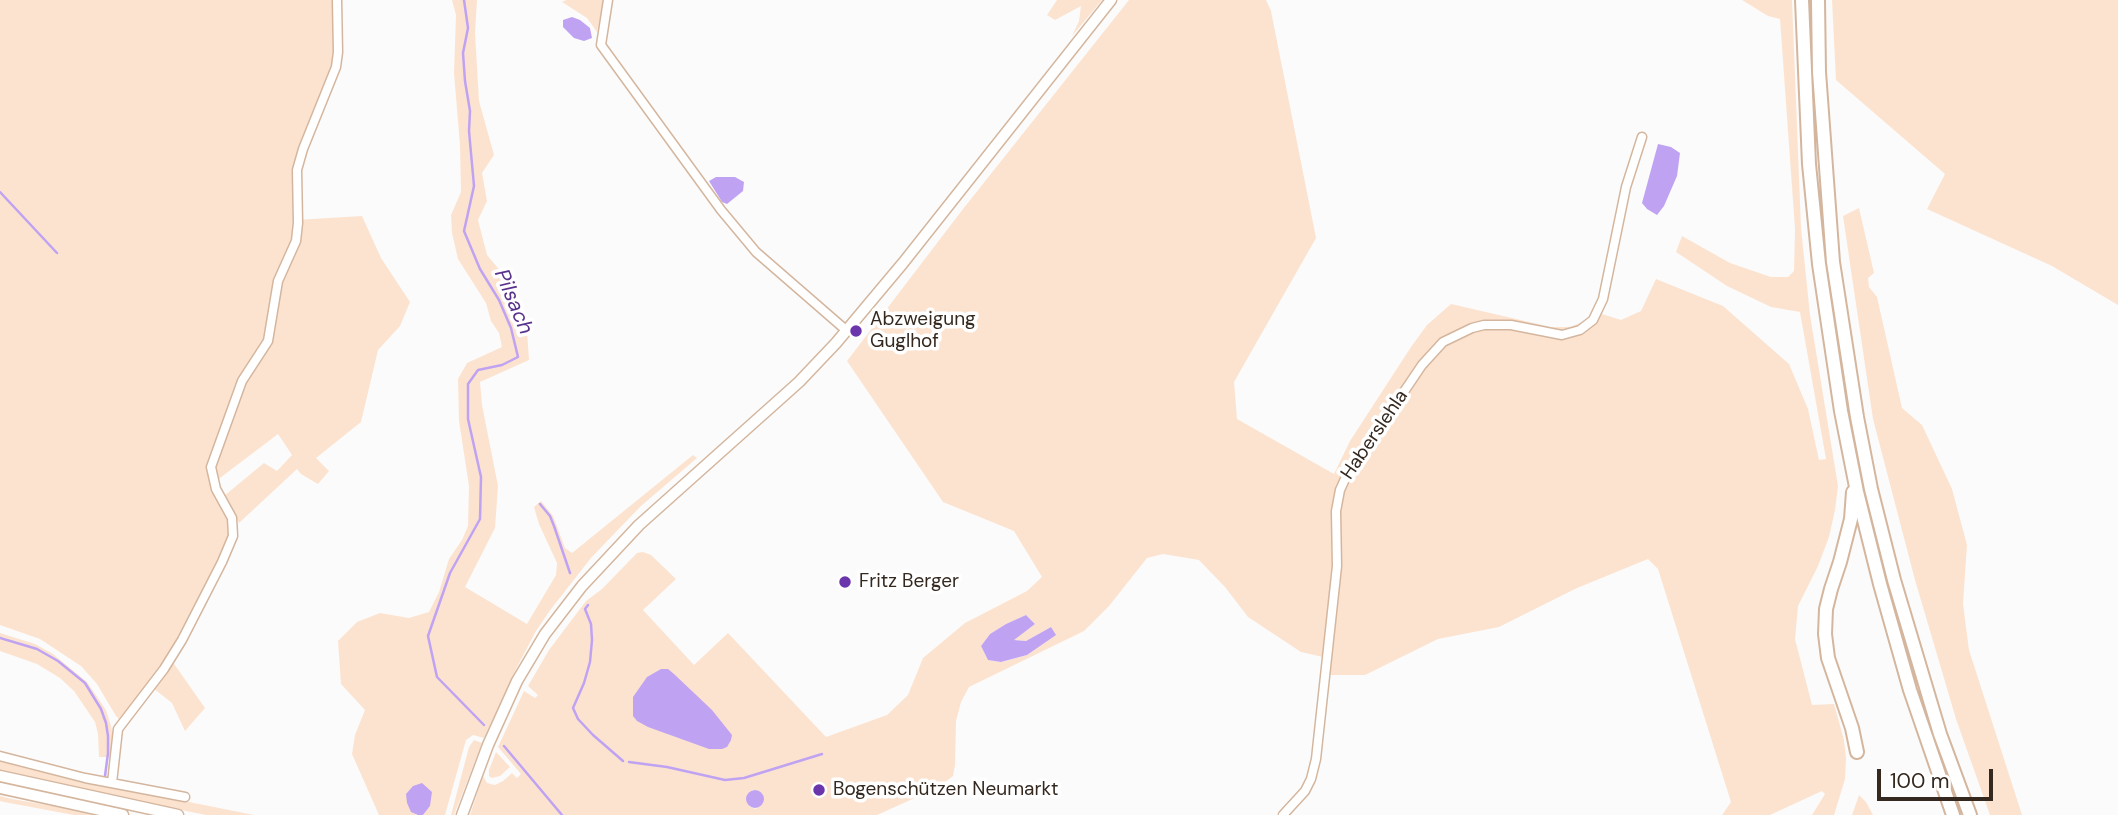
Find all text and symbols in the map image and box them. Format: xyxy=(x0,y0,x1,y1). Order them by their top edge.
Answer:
water label: Pilsach xyxy=(488,266,538,338)
place label: Abzweigung Guglhof xyxy=(870,309,976,353)
marker: Abzweigung Guglhof xyxy=(848,323,864,339)
street label: Haberslehla xyxy=(1337,386,1413,484)
place label: Fritz Berger xyxy=(859,571,959,593)
marker: Fritz Berger xyxy=(837,574,853,590)
scale bar xyxy=(1880,756,1996,800)
text: 100 m xyxy=(1890,767,1950,795)
place label: Bogenschützen Neumarkt xyxy=(833,779,1058,801)
marker: Bogenschützen Neumarkt xyxy=(811,782,827,798)

